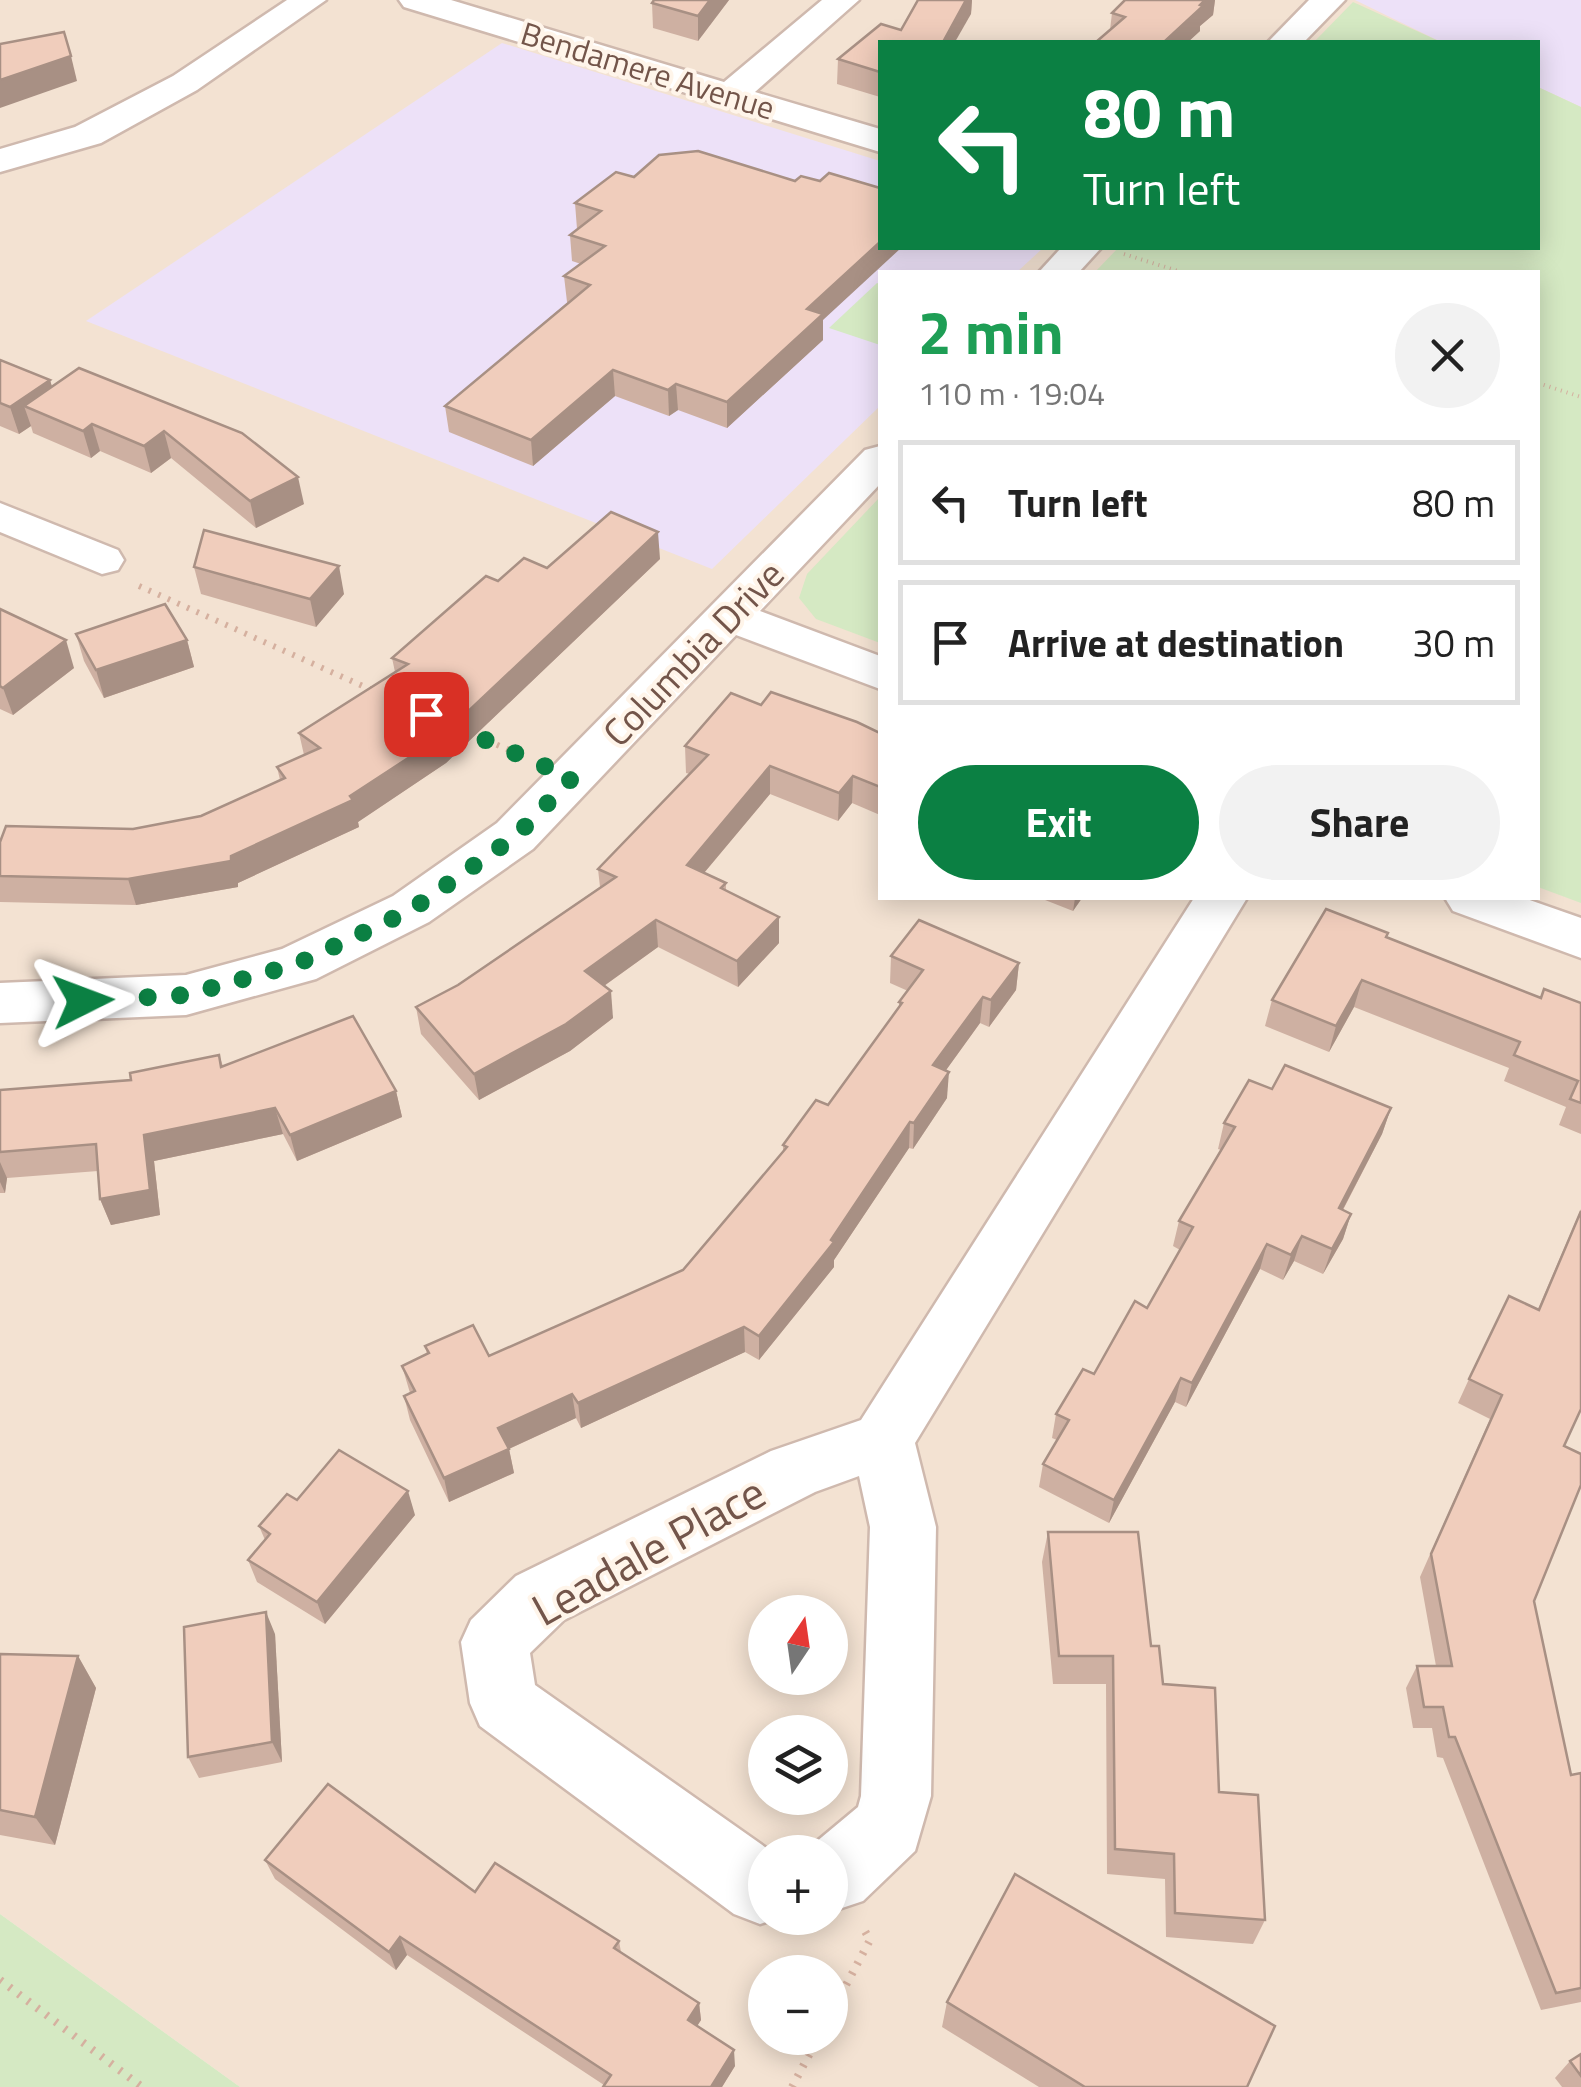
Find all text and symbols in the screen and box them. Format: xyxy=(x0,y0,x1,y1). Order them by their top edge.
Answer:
street label: Bendamere Avenue xyxy=(515,9,781,131)
text: 80 m xyxy=(1083,58,1236,164)
icon: left xyxy=(918,80,1048,210)
text: Turn left xyxy=(1083,154,1240,222)
text: 2 min xyxy=(918,286,1064,377)
button: close xyxy=(1395,303,1500,408)
text: 110 m · 19:04 xyxy=(918,369,1105,417)
text: Turn left xyxy=(1008,474,1148,532)
text: 80 m xyxy=(1412,474,1495,532)
icon: left xyxy=(923,475,978,530)
street label: Columbia Drive xyxy=(589,547,797,759)
text: Arrive at destination xyxy=(1008,614,1344,672)
text: 30 m xyxy=(1412,614,1495,672)
icon: arrive xyxy=(923,615,978,670)
pin xyxy=(384,672,469,757)
icon: arrive xyxy=(399,687,454,742)
button: Exit xyxy=(918,765,1199,880)
button: Share xyxy=(1219,765,1500,880)
position arrow xyxy=(31,949,135,1053)
street label: Leadale Place xyxy=(519,1458,777,1642)
north arrow xyxy=(748,1595,848,1695)
map controls xyxy=(748,1595,848,2055)
button: layers xyxy=(748,1715,848,1815)
button: + xyxy=(748,1835,848,1935)
button: − xyxy=(748,1955,848,2055)

